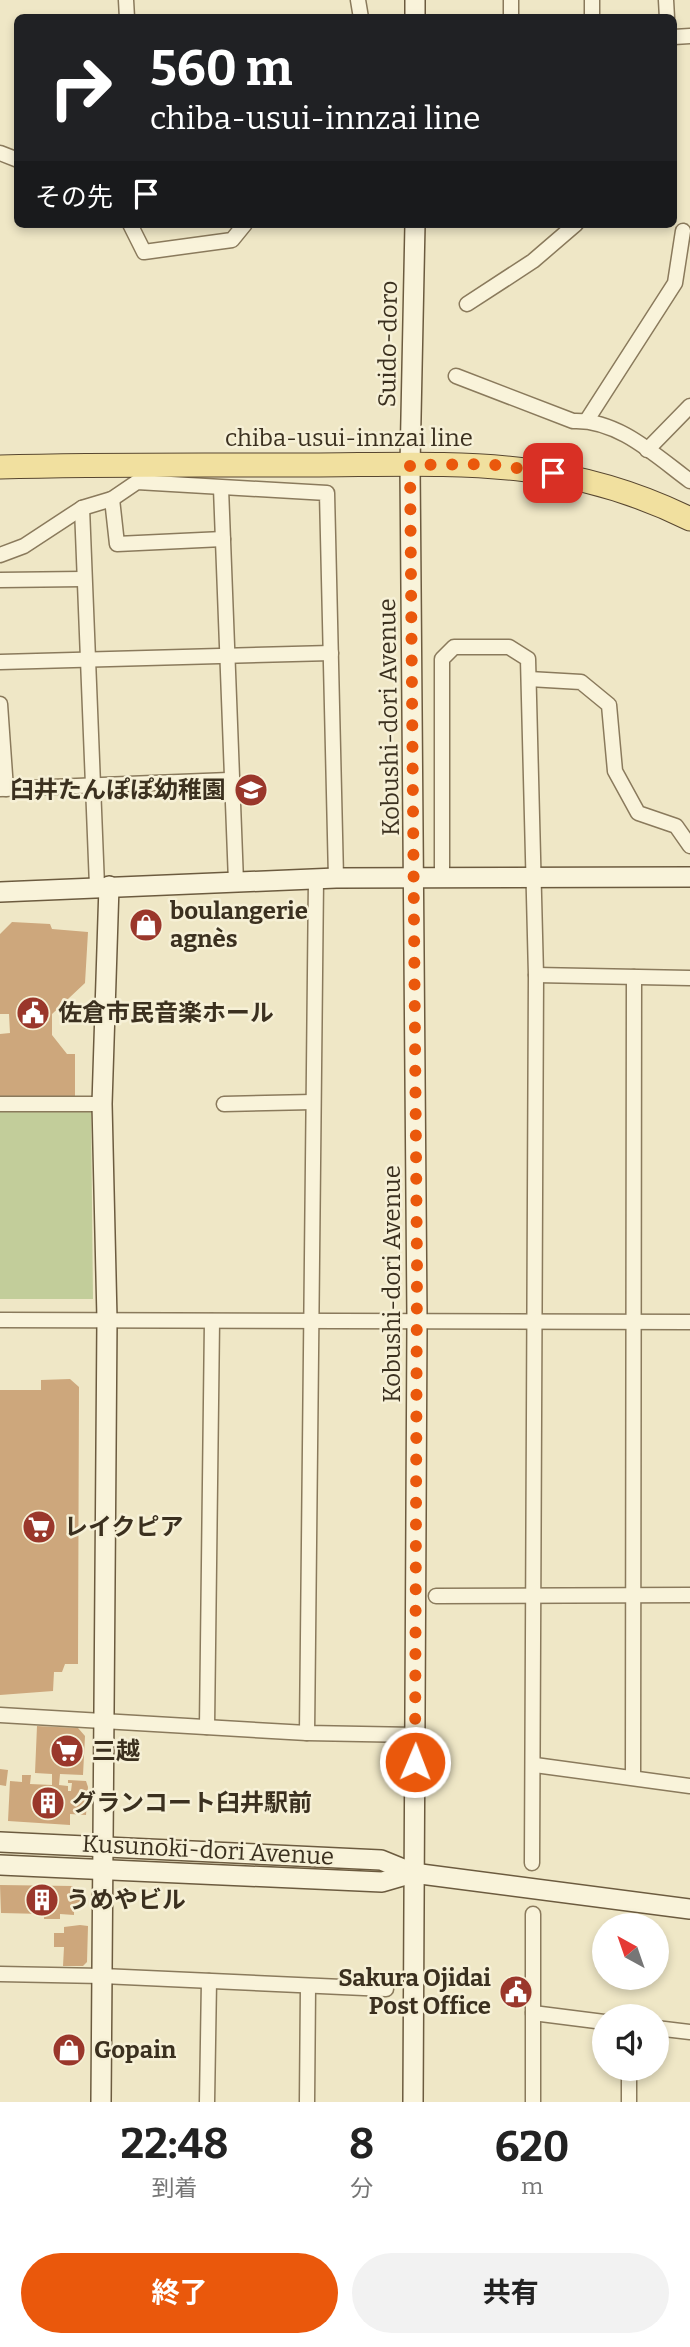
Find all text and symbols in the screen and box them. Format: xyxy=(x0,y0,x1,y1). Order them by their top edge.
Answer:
text: 560 m xyxy=(150,39,292,98)
icon: right xyxy=(35,42,126,133)
text: chiba-usui-innzai line xyxy=(150,99,480,137)
icon: arrive xyxy=(127,175,165,213)
text: その先 xyxy=(35,182,113,213)
street label: Suido-doro xyxy=(373,280,403,408)
street label: chiba-usui-innzai line xyxy=(225,424,473,452)
pin xyxy=(523,443,583,503)
icon: arrive xyxy=(534,454,572,492)
street label: Kobushi-dori Avenue xyxy=(373,598,405,836)
school or university icon: 臼井たんぽぽ幼稚園 xyxy=(232,771,270,809)
place label: 臼井たんぽぽ幼稚園 xyxy=(10,776,226,804)
place label: boulangerie agnès xyxy=(170,897,308,953)
shop icon: boulangerie agnès xyxy=(127,906,165,944)
public building icon: 佐倉市民音楽ホール xyxy=(14,994,52,1032)
place label: 佐倉市民音楽ホール xyxy=(58,999,274,1027)
street label: Kobushi-dori Avenue xyxy=(378,1165,406,1403)
supermarket icon: レイクピア xyxy=(20,1508,58,1546)
place label: レイクピア xyxy=(64,1513,184,1541)
position arrow xyxy=(378,1725,452,1799)
supermarket icon: 三越 xyxy=(48,1732,86,1770)
place label: 三越 xyxy=(92,1737,140,1765)
building icon: グランコート臼井駅前 xyxy=(29,1784,67,1822)
place label: グランコート臼井駅前 xyxy=(72,1789,312,1817)
street label: Kusunoki-dori Avenue xyxy=(81,1829,335,1871)
building icon: うめやビル xyxy=(23,1881,61,1919)
place label: うめやビル xyxy=(66,1886,186,1914)
north arrow xyxy=(592,1913,668,1990)
map controls xyxy=(592,1913,669,2081)
place label: Sakura Ojidai Post Office xyxy=(338,1964,491,2020)
public building icon: Sakura Ojidai Post Office xyxy=(497,1973,535,2011)
button: sound xyxy=(592,2004,669,2081)
shop icon: Gopain xyxy=(50,2031,88,2069)
place label: Gopain xyxy=(94,2036,177,2064)
text: 22:48 xyxy=(121,2119,228,2169)
text: 8 xyxy=(349,2119,374,2169)
text: 620 xyxy=(495,2122,569,2172)
text: m xyxy=(521,2172,543,2200)
text: 到着 xyxy=(151,2174,197,2202)
text: 分 xyxy=(350,2174,373,2202)
button: 終了 xyxy=(21,2253,338,2333)
button: 共有 xyxy=(352,2253,669,2333)

